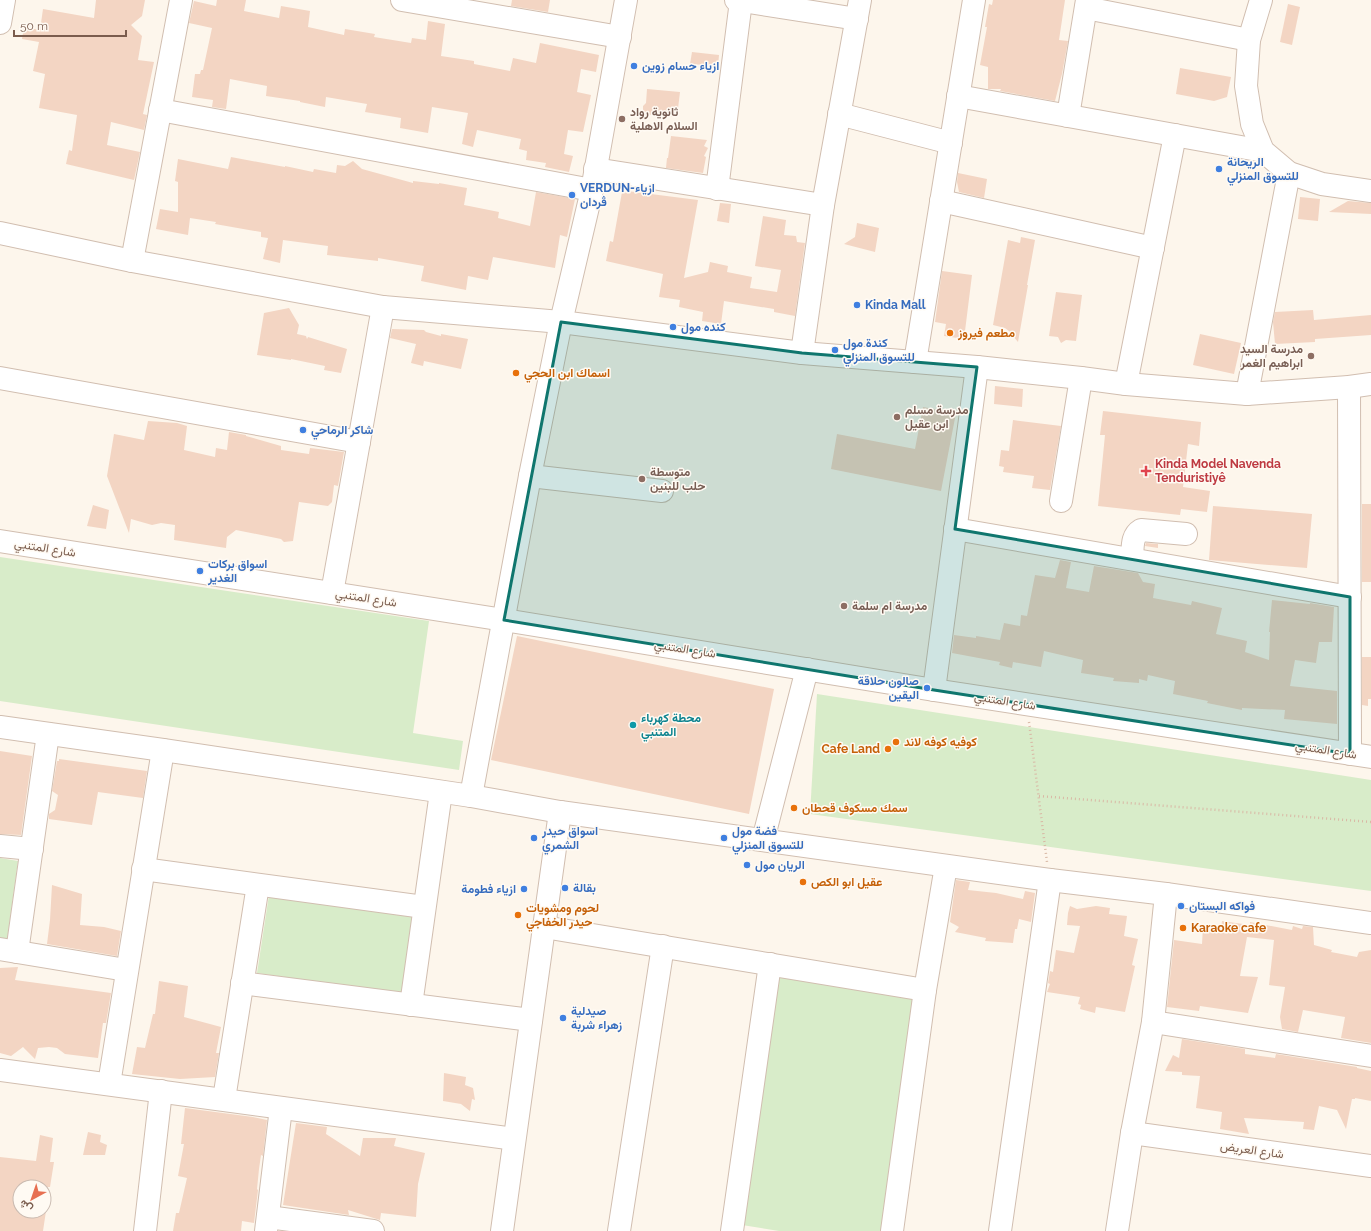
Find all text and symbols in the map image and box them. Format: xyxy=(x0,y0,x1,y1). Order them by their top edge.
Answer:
scale bar xyxy=(14,12,126,38)
text: 50 m xyxy=(20,19,48,33)
place label: ازياء حسام زوين xyxy=(642,59,719,74)
marker: ازياء حسام زوين xyxy=(629,61,639,71)
place label: ثانوية رواد السلام الاهلية xyxy=(630,105,698,134)
marker: ثانوية رواد السلام الاهلية xyxy=(617,114,627,124)
place label: الريحانة للتسوق المنزلي xyxy=(1227,155,1299,186)
marker: الريحانة للتسوق المنزلي xyxy=(1214,164,1224,174)
place label: VERDUN-ازياء ڤردان xyxy=(580,181,655,210)
marker: VERDUN-ازياء ڤردان xyxy=(567,190,577,200)
place label: Kinda Mall xyxy=(865,298,926,312)
marker: Kinda Mall xyxy=(852,300,862,310)
place label: كنده مول xyxy=(681,320,726,335)
marker: كنده مول xyxy=(668,322,678,332)
place label: مطعم فيروز xyxy=(957,326,1015,341)
marker: مطعم فيروز xyxy=(945,328,955,338)
place label: كندة مول للتسوق المنزلي xyxy=(843,336,915,367)
place label: مدرسة السيد ابراهيم الغمر xyxy=(1240,342,1303,371)
marker: كندة مول للتسوق المنزلي xyxy=(830,345,840,355)
marker: مدرسة السيد ابراهيم الغمر xyxy=(1306,351,1316,361)
place label: اسماك ابن الحجي xyxy=(524,366,610,383)
marker: اسماك ابن الحجي xyxy=(511,368,521,378)
place label: مدرسة مسلم ابن عقيل xyxy=(905,403,969,431)
marker: مدرسة مسلم ابن عقيل xyxy=(892,412,902,422)
place label: شاكر الرماحي xyxy=(311,423,374,440)
marker: شاكر الرماحي xyxy=(298,425,308,435)
place label: Kinda Model Navenda Tenduristiyê xyxy=(1155,457,1281,485)
place label: متوسطة حلب للبنين xyxy=(650,465,705,493)
marker: Kinda Model Navenda Tenduristiyê xyxy=(1140,465,1152,477)
marker: متوسطة حلب للبنين xyxy=(637,474,647,484)
street label: شارع المتنبي xyxy=(13,536,77,563)
place label: اسواق بركات الغدير xyxy=(207,557,267,586)
marker: اسواق بركات الغدير xyxy=(195,566,205,576)
street label: شارع المتنبي xyxy=(334,586,398,613)
place label: مدرسة ام سلمة xyxy=(852,599,928,614)
marker: مدرسة ام سلمة xyxy=(839,601,849,611)
street label: شارع المتنبي xyxy=(653,637,717,664)
place label: صالون حلاقة اليقين xyxy=(858,674,919,702)
marker: صالون حلاقة اليقين xyxy=(922,683,932,693)
street label: شارع المتنبي xyxy=(973,689,1037,716)
place label: محطة كهرباء المتنبي xyxy=(641,711,702,742)
marker: محطة كهرباء المتنبي xyxy=(628,720,638,730)
place label: كوفيه كوفه لاند xyxy=(904,735,978,750)
marker: كوفيه كوفه لاند xyxy=(891,737,901,747)
street label: شارع المتنبي xyxy=(1294,738,1358,765)
place label: Cafe Land xyxy=(822,742,880,756)
marker: Cafe Land xyxy=(883,744,893,754)
place label: سمك مسكوف قحطان xyxy=(802,801,908,816)
marker: سمك مسكوف قحطان xyxy=(789,803,799,813)
place label: اسواق حيدر الشمري xyxy=(541,824,598,855)
place label: فضة مول للتسوق المنزلي xyxy=(732,824,804,855)
marker: اسواق حيدر الشمري xyxy=(529,833,539,843)
marker: فضة مول للتسوق المنزلي xyxy=(719,833,729,843)
place label: الريان مول xyxy=(755,858,805,873)
marker: الريان مول xyxy=(742,860,752,870)
place label: عقيل ابو الكص xyxy=(811,875,882,890)
marker: عقيل ابو الكص xyxy=(798,877,808,887)
place label: بقالة xyxy=(573,881,596,895)
place label: ازياء فطومة xyxy=(461,882,516,897)
marker: بقالة xyxy=(560,883,570,893)
marker: ازياء فطومة xyxy=(519,884,529,894)
place label: فواكه البستان xyxy=(1189,899,1255,914)
place label: لحوم ومشويات حيدر الخفاجي xyxy=(526,901,599,932)
marker: فواكه البستان xyxy=(1176,901,1186,911)
marker: لحوم ومشويات حيدر الخفاجي xyxy=(513,910,523,920)
place label: Karaoke cafe xyxy=(1191,921,1266,935)
marker: Karaoke cafe xyxy=(1178,923,1188,933)
place label: صيدلية زهراء شربة xyxy=(571,1004,622,1033)
marker: صيدلية زهراء شربة xyxy=(558,1013,568,1023)
street label: شارع العريض xyxy=(1219,1139,1285,1163)
north arrow xyxy=(12,1179,52,1219)
text: ش xyxy=(17,1197,35,1216)

